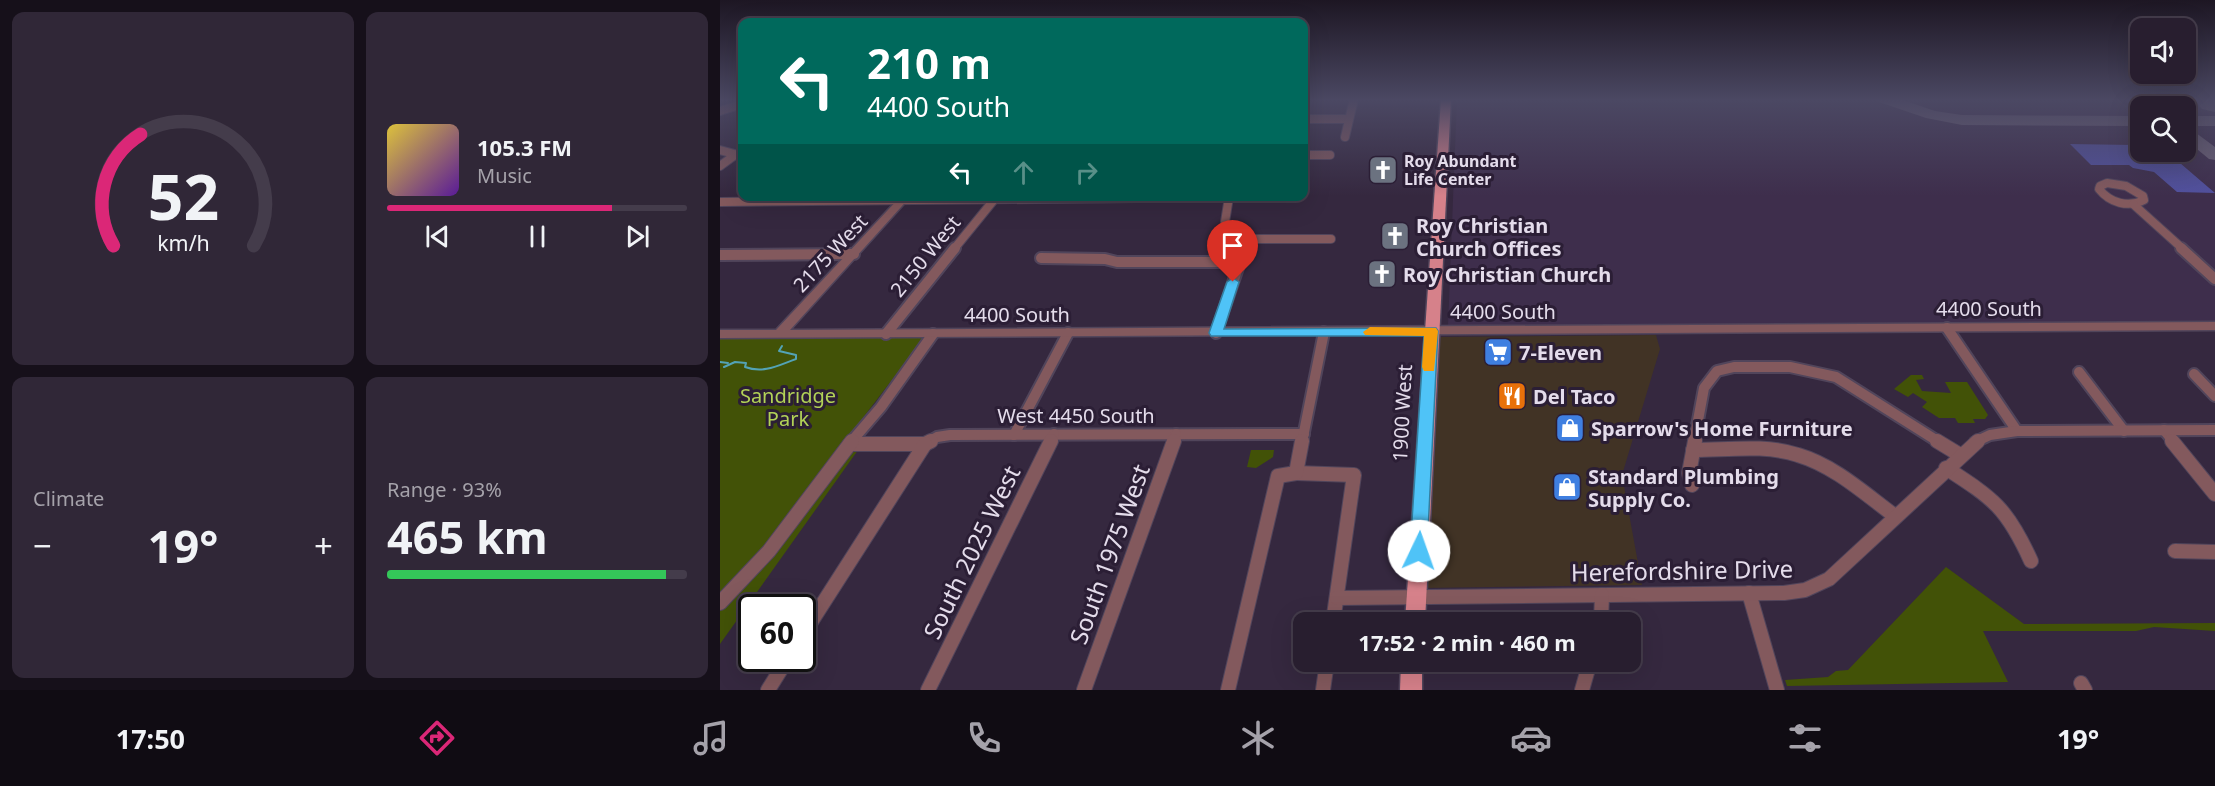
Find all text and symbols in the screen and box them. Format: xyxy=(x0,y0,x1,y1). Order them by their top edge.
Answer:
map controls xyxy=(2130,18,2196,162)
button: sound xyxy=(2130,18,2196,84)
text: 210 m xyxy=(867,34,991,91)
icon: left xyxy=(768,42,846,120)
text: 4400 South xyxy=(867,88,1010,125)
button: search xyxy=(2130,96,2196,162)
text: 105.3 FM xyxy=(477,132,572,162)
place label: Roy Abundant Life Center xyxy=(1404,150,1517,190)
text: 52 xyxy=(147,153,219,238)
church icon: Roy Abundant Life Center xyxy=(1367,154,1399,186)
icon: left xyxy=(944,156,977,189)
icon: ahead xyxy=(1007,156,1040,189)
icon: right xyxy=(1070,156,1103,189)
text: Music xyxy=(477,162,532,189)
street label: 2175 West xyxy=(787,208,873,298)
street label: 2150 West xyxy=(884,210,966,302)
place label: Roy Christian Church Offices xyxy=(1416,212,1561,262)
icon: previous xyxy=(421,220,454,253)
icon: pause xyxy=(521,220,554,253)
icon: next xyxy=(621,220,654,253)
pin xyxy=(1207,220,1258,282)
church icon: Roy Christian Church Offices xyxy=(1379,220,1411,252)
text: km/h xyxy=(157,228,209,257)
icon: arrive xyxy=(1216,229,1249,262)
church icon: Roy Christian Church xyxy=(1366,258,1398,290)
place label: Roy Christian Church xyxy=(1403,261,1611,288)
street label: 4400 South xyxy=(1936,295,2042,322)
street label: 4400 South xyxy=(1450,298,1556,325)
street label: 4400 South xyxy=(964,301,1070,328)
supermarket icon: 7-Eleven xyxy=(1482,336,1514,368)
place label: 7-Eleven xyxy=(1519,339,1602,366)
street label: 1900 West xyxy=(1386,364,1418,462)
restaurant icon: Del Taco xyxy=(1496,380,1528,412)
park label: Sandridge Park xyxy=(740,382,836,432)
place label: Del Taco xyxy=(1533,383,1615,410)
street label: West 4450 South xyxy=(997,402,1155,429)
shop icon: Sparrow's Home Furniture xyxy=(1554,412,1586,444)
place label: Sparrow's Home Furniture xyxy=(1591,415,1853,442)
street label: South 1975 West xyxy=(1061,459,1157,648)
street label: South 2025 West xyxy=(915,460,1027,644)
place label: Standard Plumbing Supply Co. xyxy=(1588,463,1779,513)
shop icon: Standard Plumbing Supply Co. xyxy=(1551,471,1583,503)
text: Range · 93% xyxy=(387,476,502,503)
text: Climate xyxy=(33,485,104,512)
text: 465 km xyxy=(387,506,548,567)
text: 19° xyxy=(148,515,218,576)
position arrow xyxy=(1387,519,1451,583)
text: − xyxy=(33,523,52,568)
text: + xyxy=(314,523,333,568)
street label: Herefordshire Drive xyxy=(1571,552,1793,588)
speed limit sign: 60 xyxy=(738,594,816,672)
text: 17:52 · 2 min · 460 m xyxy=(1358,627,1576,657)
icon: directions xyxy=(416,717,458,759)
icon: music xyxy=(690,717,732,759)
icon: phone xyxy=(963,717,1005,759)
icon: climate xyxy=(1237,717,1279,759)
icon: car xyxy=(1510,717,1552,759)
icon: filters xyxy=(1784,717,1826,759)
text: 17:50 xyxy=(116,720,185,757)
text: 19° xyxy=(2057,720,2099,757)

